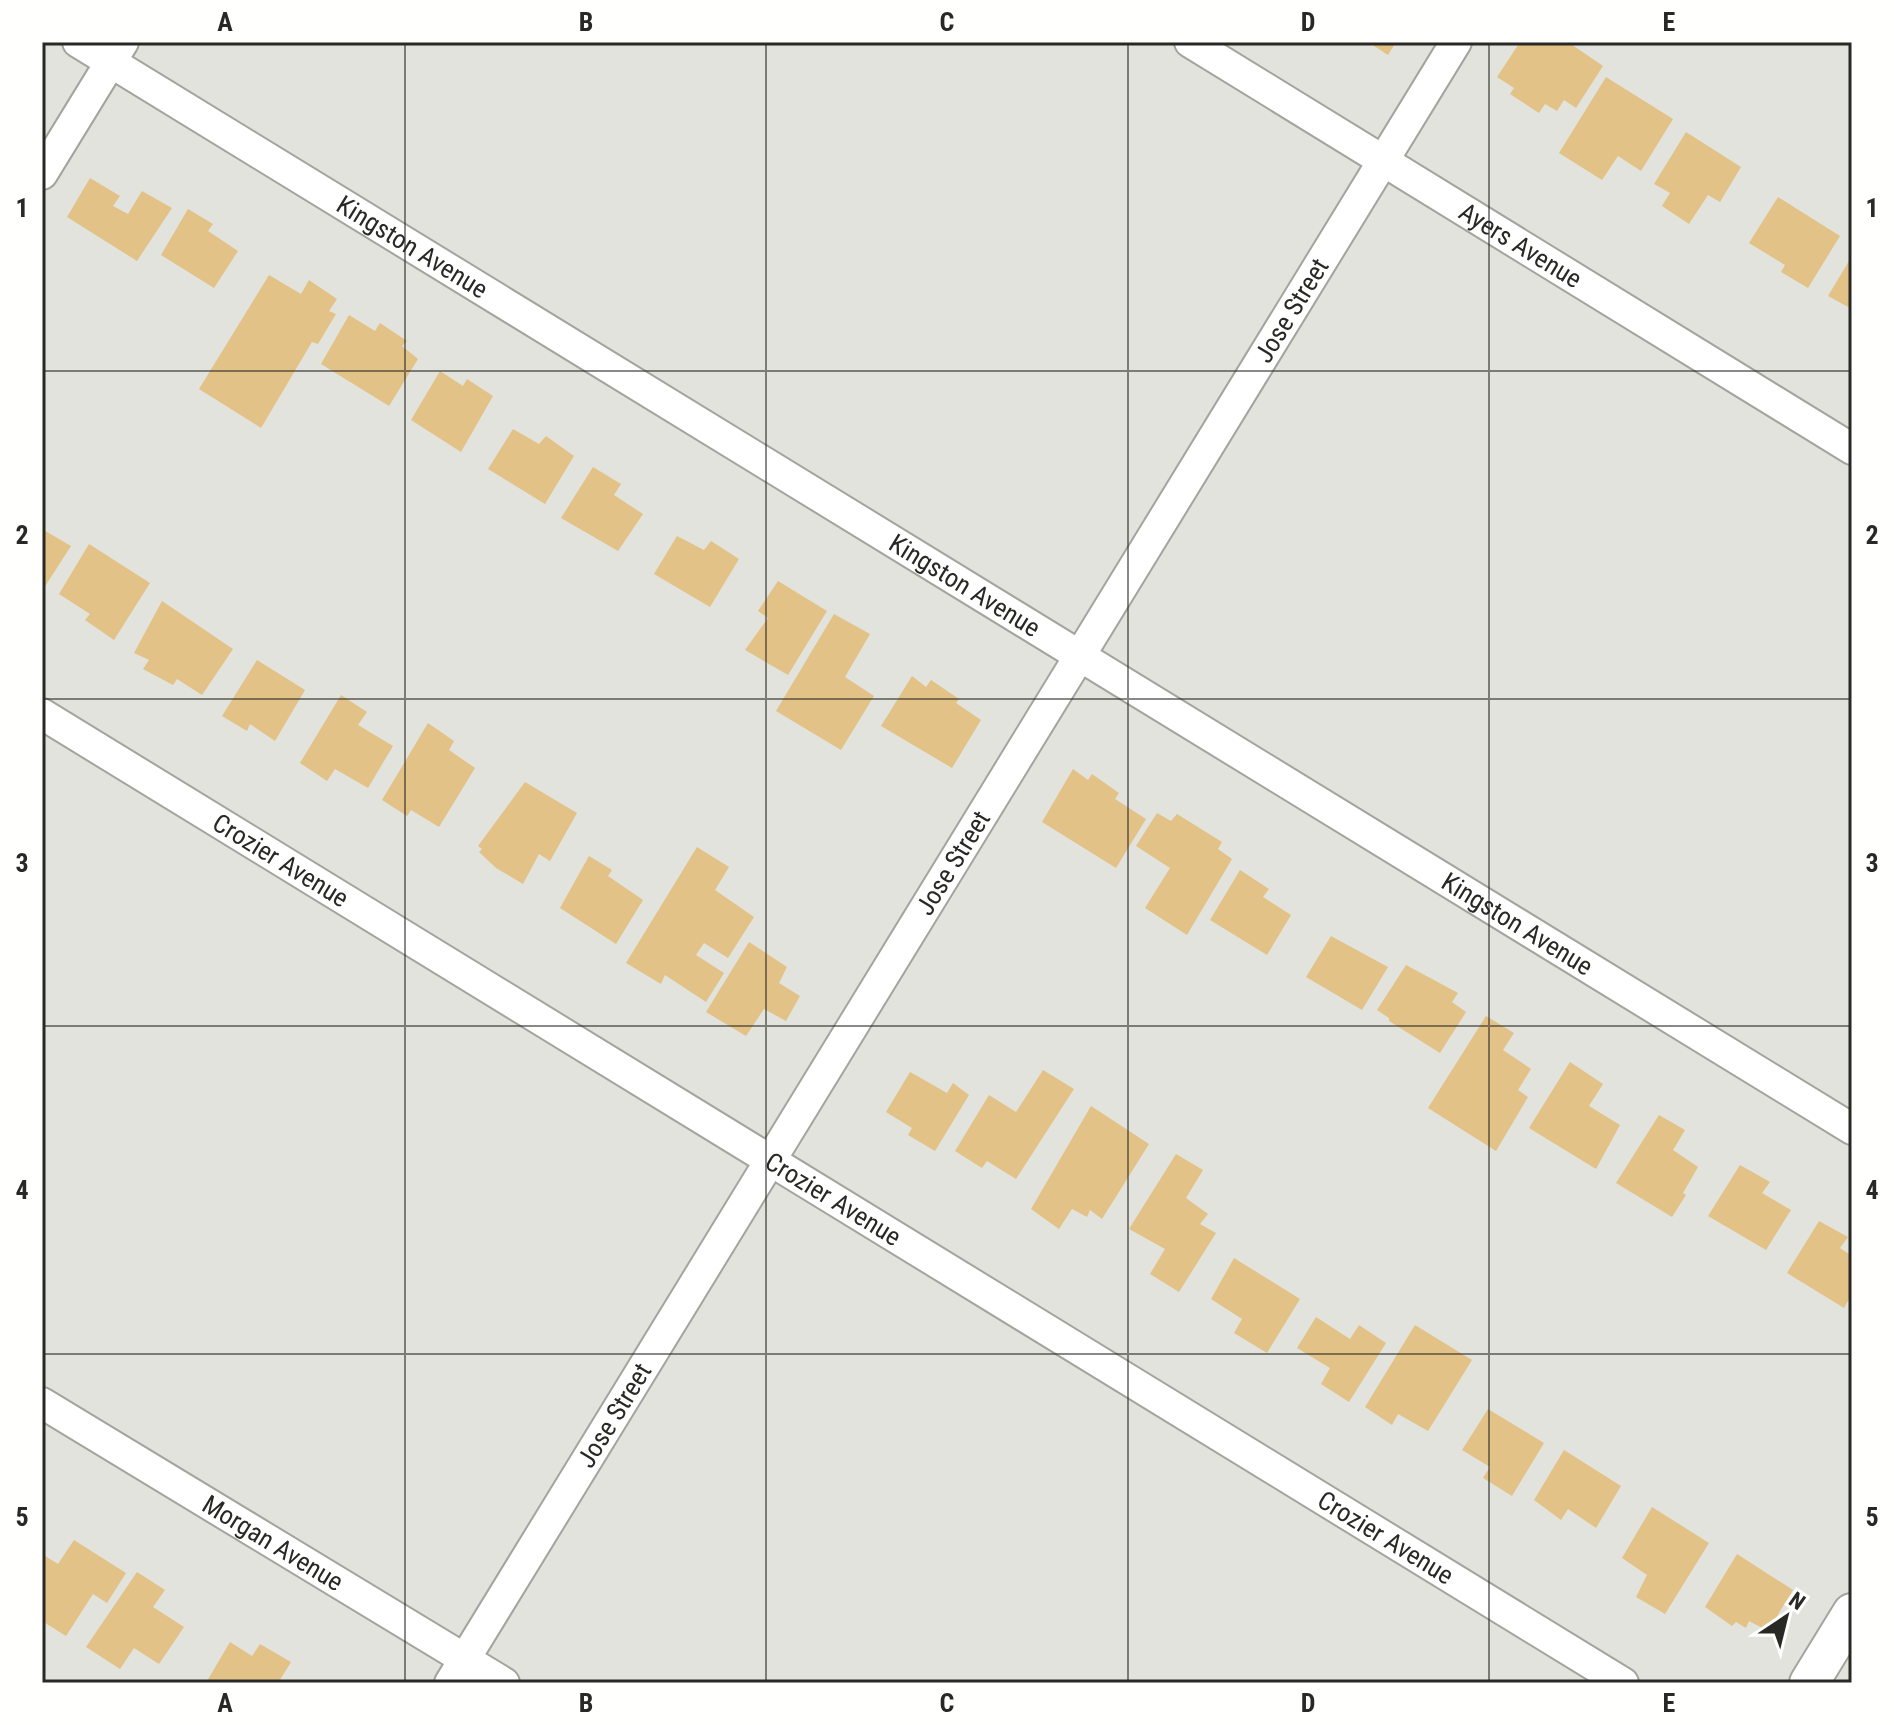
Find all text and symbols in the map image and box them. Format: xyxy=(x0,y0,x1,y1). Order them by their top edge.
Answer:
text: A xyxy=(217,7,233,37)
text: B xyxy=(579,7,593,37)
text: C xyxy=(940,7,955,37)
text: D xyxy=(1301,7,1315,37)
text: E xyxy=(1663,7,1676,37)
street label: Kingston Avenue xyxy=(331,189,493,304)
text: 1 xyxy=(15,193,29,223)
text: 1 xyxy=(1865,193,1879,223)
street label: Ayers Avenue xyxy=(1454,196,1587,294)
street label: Jose Street xyxy=(1248,253,1335,368)
text: 2 xyxy=(15,520,29,550)
text: 2 xyxy=(1865,520,1879,550)
street label: Kingston Avenue xyxy=(884,528,1046,643)
street label: Jose Street xyxy=(910,805,996,920)
street label: Crozier Avenue xyxy=(207,807,354,913)
text: 3 xyxy=(15,848,29,878)
text: 3 xyxy=(1865,848,1879,878)
street label: Kingston Avenue xyxy=(1436,866,1598,981)
street label: Crozier Avenue xyxy=(760,1146,907,1252)
text: 4 xyxy=(15,1175,29,1205)
text: 4 xyxy=(1865,1175,1879,1205)
street label: Jose Street xyxy=(571,1358,657,1473)
street label: Crozier Avenue xyxy=(1312,1485,1459,1590)
street label: Morgan Avenue xyxy=(197,1489,349,1597)
text: 5 xyxy=(15,1502,29,1532)
text: 5 xyxy=(1865,1502,1879,1532)
north arrow xyxy=(1746,1577,1826,1657)
text: N xyxy=(1784,1587,1810,1615)
text: A xyxy=(217,1688,233,1718)
text: B xyxy=(579,1688,593,1718)
text: C xyxy=(940,1688,955,1718)
text: D xyxy=(1301,1688,1315,1718)
text: E xyxy=(1663,1688,1676,1718)

